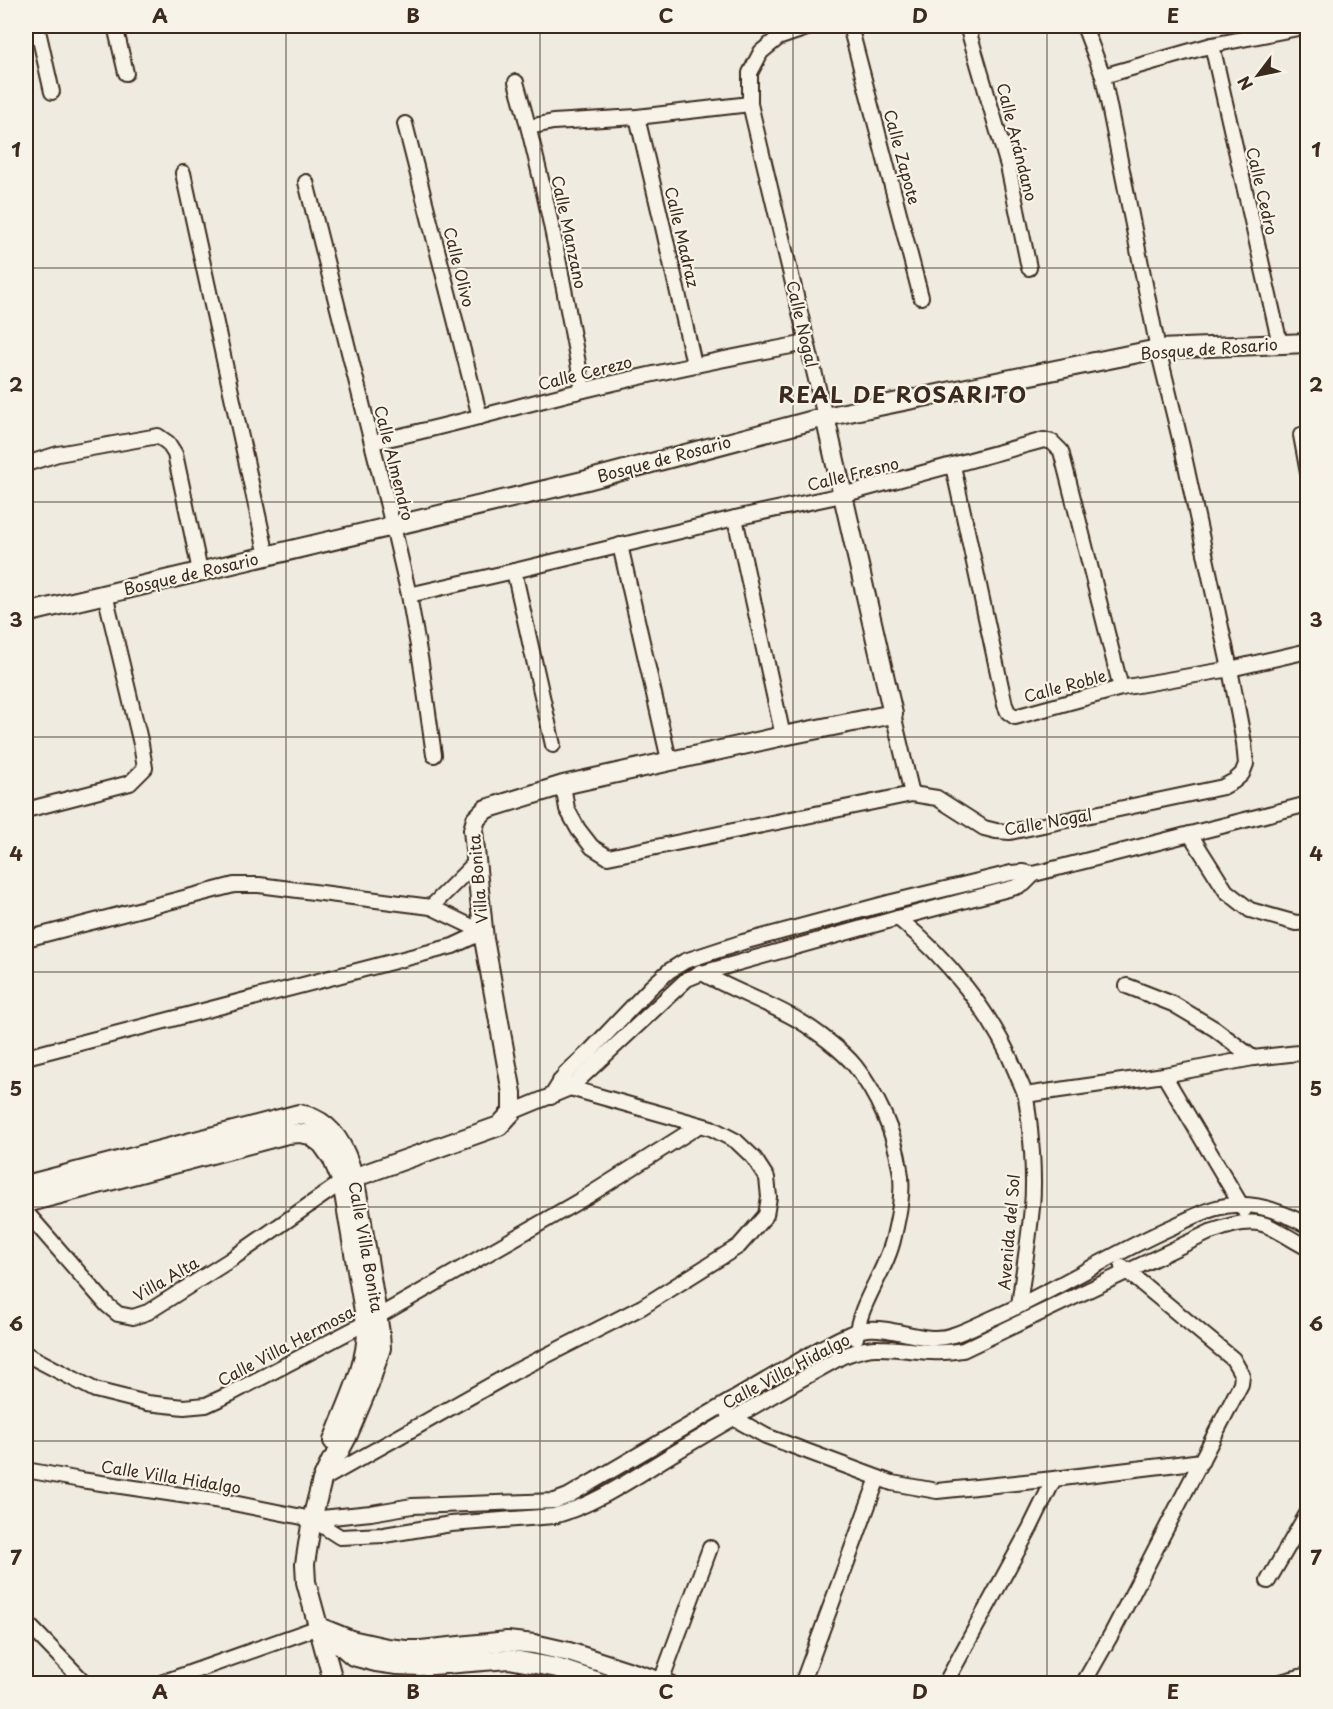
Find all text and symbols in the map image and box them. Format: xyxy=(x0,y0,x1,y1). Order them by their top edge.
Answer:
text: A xyxy=(152,0,168,30)
text: B xyxy=(406,0,420,30)
text: C xyxy=(658,0,674,30)
text: D xyxy=(912,0,928,30)
text: E xyxy=(1167,0,1179,30)
north arrow xyxy=(1228,45,1288,105)
text: N xyxy=(1231,72,1258,95)
street label: Calle Arándano xyxy=(992,80,1044,203)
street label: Calle Zapote xyxy=(879,106,927,207)
text: 1 xyxy=(11,134,21,164)
text: 1 xyxy=(1311,134,1321,164)
street label: Calle Cedro xyxy=(1241,145,1285,237)
street label: Calle Manzano xyxy=(546,173,594,291)
street label: Calle Madraz xyxy=(660,184,706,290)
street label: Calle Olivo xyxy=(438,224,482,309)
street label: Calle Nogal xyxy=(781,278,825,370)
street label: Bosque de Rosario xyxy=(1139,331,1279,365)
street label: Calle Cerezo xyxy=(535,349,634,395)
text: 2 xyxy=(9,369,23,399)
text: 2 xyxy=(1309,369,1323,399)
district label: REAL DE ROSARITO xyxy=(779,377,1027,410)
street label: Calle Almendro xyxy=(369,403,421,523)
street label: Bosque de Rosario xyxy=(594,429,734,487)
street label: Calle Fresno xyxy=(804,450,901,496)
street label: Bosque de Rosario xyxy=(121,546,261,600)
text: 3 xyxy=(9,604,23,634)
text: 3 xyxy=(1309,604,1323,634)
street label: Calle Roble xyxy=(1021,662,1109,708)
street label: Calle Nogal xyxy=(1002,802,1094,841)
street label: Villa Bonita xyxy=(461,834,493,925)
text: 4 xyxy=(9,838,23,868)
text: 4 xyxy=(1309,838,1323,868)
text: 5 xyxy=(10,1073,22,1103)
text: 5 xyxy=(1310,1073,1322,1103)
street label: Avenida del Sol xyxy=(991,1173,1025,1291)
street label: Calle Villa Bonita xyxy=(344,1179,390,1314)
street label: Villa Alta xyxy=(128,1250,203,1307)
street label: Calle Villa Hermosa xyxy=(213,1299,358,1391)
text: 6 xyxy=(9,1308,23,1338)
text: 6 xyxy=(1309,1308,1323,1338)
street label: Calle Villa Hidalgo xyxy=(718,1326,854,1414)
street label: Calle Villa Hidalgo xyxy=(100,1453,243,1499)
text: 7 xyxy=(10,1542,22,1572)
text: 7 xyxy=(1310,1542,1322,1572)
text: A xyxy=(152,1676,168,1706)
text: B xyxy=(406,1676,420,1706)
text: C xyxy=(658,1676,674,1706)
text: D xyxy=(912,1676,928,1706)
text: E xyxy=(1167,1676,1179,1706)

